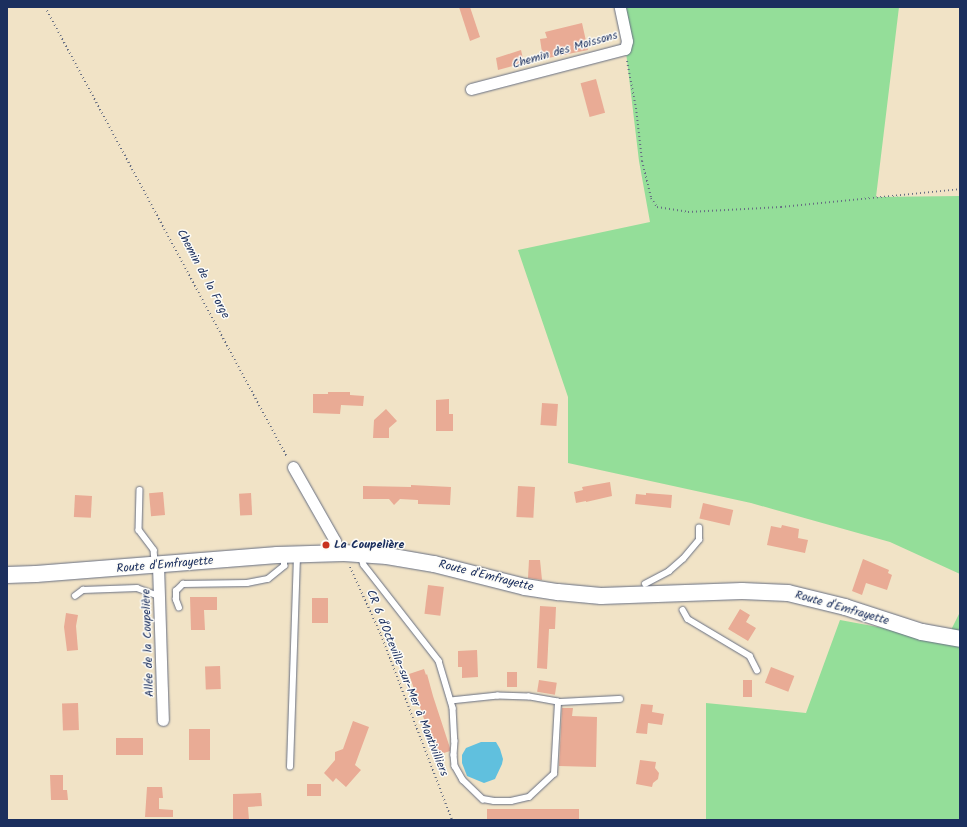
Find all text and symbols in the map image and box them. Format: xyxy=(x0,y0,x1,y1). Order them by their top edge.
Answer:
street label: Chemin des Moissons xyxy=(511,28,619,72)
street label: Chemin de la Forge xyxy=(173,227,233,321)
place label: La Coupelière xyxy=(334,538,404,552)
marker: La Coupelière xyxy=(321,540,331,550)
street label: Route d'Emfrayette xyxy=(116,554,214,576)
street label: Route d'Emfrayette xyxy=(437,557,535,595)
street label: CR 6 d'Octeville-sur-Mer à Montivilliers xyxy=(363,588,451,778)
street label: Route d'Emfrayette xyxy=(793,588,891,628)
street label: Allée de la Coupelière xyxy=(139,589,157,697)

